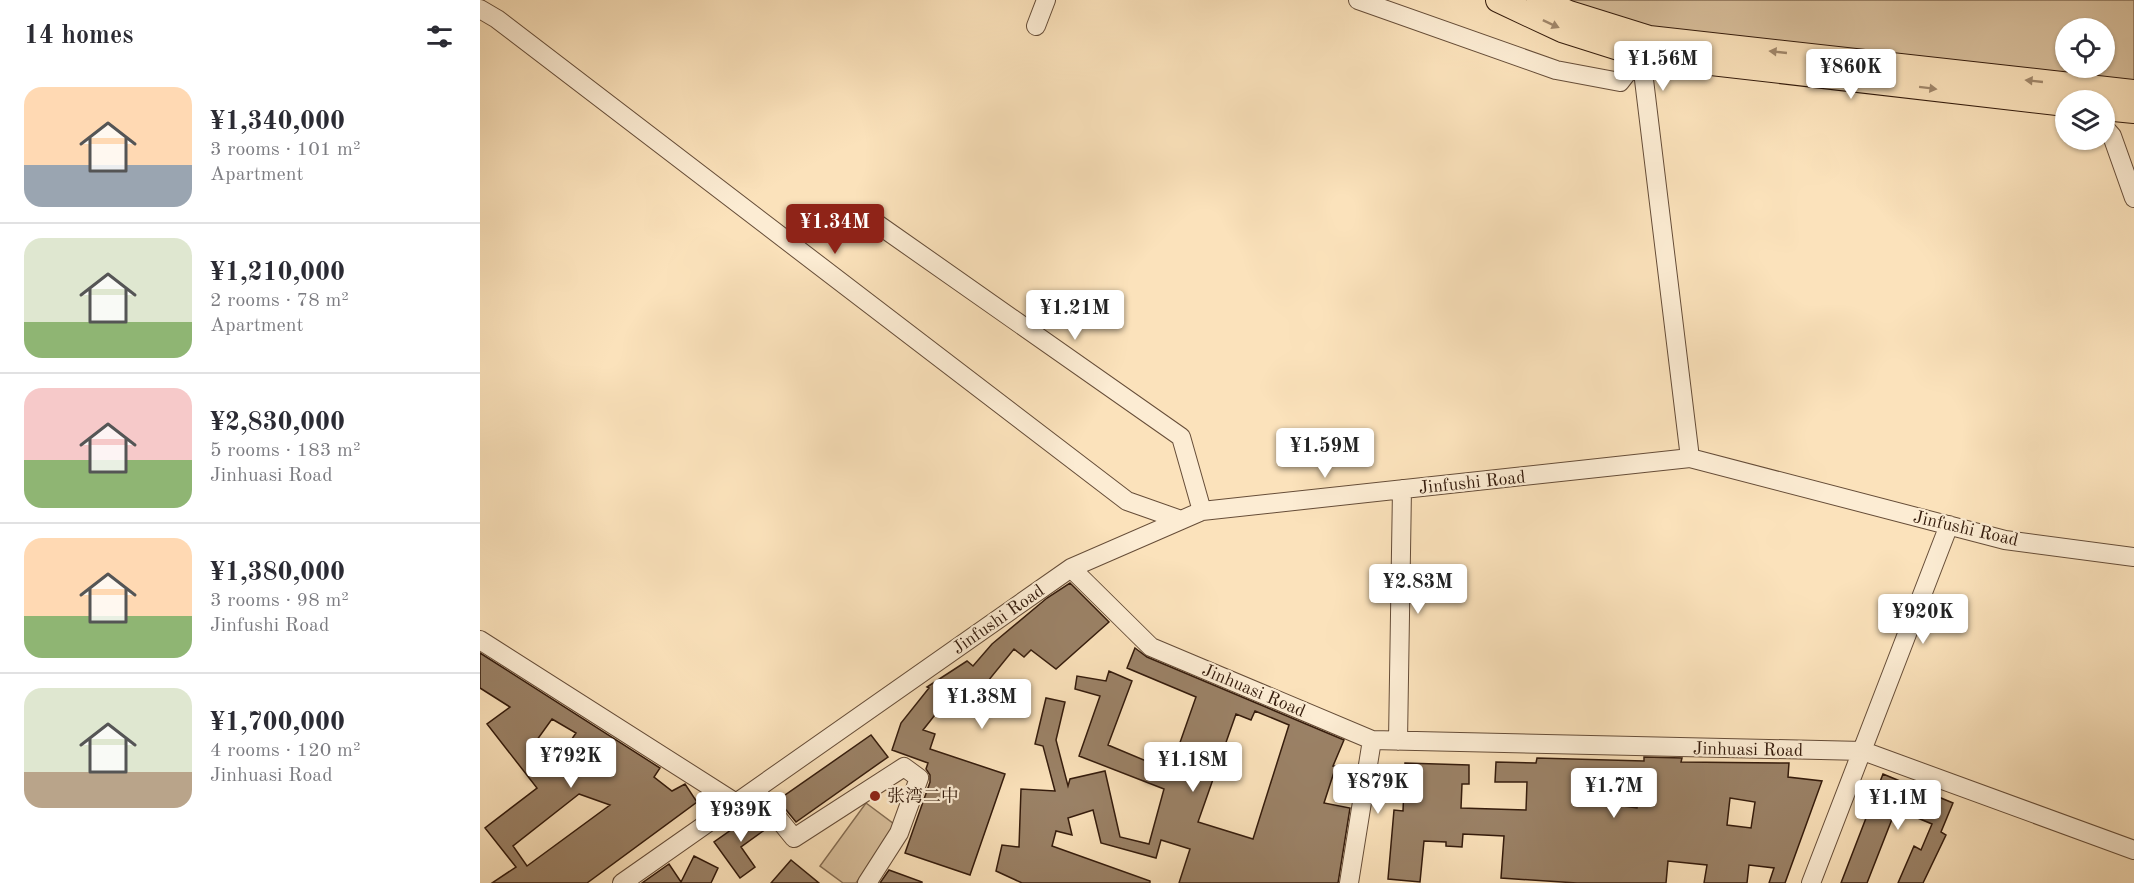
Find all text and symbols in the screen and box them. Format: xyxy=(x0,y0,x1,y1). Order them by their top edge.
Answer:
map controls xyxy=(2055,18,2115,150)
button: locate xyxy=(2055,18,2115,78)
icon: filters xyxy=(423,20,456,53)
one-way arrow xyxy=(1542,20,1559,29)
text: 14 homes xyxy=(24,23,133,49)
pin: ¥1.56M xyxy=(1614,41,1712,92)
one-way arrow xyxy=(1768,47,1787,57)
pin: ¥860K xyxy=(1809,49,1893,100)
text: ¥1.56M xyxy=(1628,50,1698,70)
text: ¥860K xyxy=(1820,58,1882,78)
one-way arrow xyxy=(2025,76,2044,86)
one-way arrow xyxy=(1919,83,1938,93)
button: layers xyxy=(2055,90,2115,150)
text: ¥1,340,000 xyxy=(210,109,345,135)
icon: home xyxy=(72,111,144,183)
text: 3 rooms · 101 m² xyxy=(210,140,360,160)
text: Apartment xyxy=(210,165,304,185)
pin: ¥1.34M xyxy=(786,204,884,255)
text: ¥1.34M xyxy=(800,213,870,233)
text: ¥1,210,000 xyxy=(210,260,345,286)
icon: home xyxy=(72,262,144,334)
pin: ¥1.21M xyxy=(1026,290,1124,341)
text: 2 rooms · 78 m² xyxy=(210,291,349,311)
text: ¥1.21M xyxy=(1040,299,1110,319)
text: Apartment xyxy=(210,316,304,336)
text: ¥2,830,000 xyxy=(210,410,345,436)
icon: home xyxy=(72,412,144,484)
pin: ¥1.59M xyxy=(1276,428,1374,479)
text: ¥1.59M xyxy=(1290,437,1360,457)
text: 5 rooms · 183 m² xyxy=(210,441,360,461)
text: Jinhuasi Road xyxy=(210,466,333,486)
street label: Jinfushi Road xyxy=(1418,468,1526,498)
street label: Jinfushi Road xyxy=(1911,508,2020,550)
text: ¥1,380,000 xyxy=(210,560,345,586)
icon: home xyxy=(72,562,144,634)
pin: ¥2.83M xyxy=(1369,564,1467,615)
text: ¥2.83M xyxy=(1383,573,1453,593)
street label: Jinfushi Road xyxy=(949,582,1048,658)
text: 3 rooms · 98 m² xyxy=(210,591,349,611)
pin: ¥920K xyxy=(1881,594,1965,645)
text: ¥920K xyxy=(1892,603,1954,623)
text: Jinfushi Road xyxy=(210,616,329,636)
street label: Jinhuasi Road xyxy=(1199,661,1308,721)
pin: ¥1.38M xyxy=(933,679,1031,730)
text: ¥1.38M xyxy=(947,688,1017,708)
text: ¥1,700,000 xyxy=(210,710,345,736)
icon: home xyxy=(72,712,144,784)
pin: ¥792K xyxy=(529,738,613,789)
street label: Jinhuasi Road xyxy=(1693,740,1803,760)
text: 4 rooms · 120 m² xyxy=(210,741,360,761)
pin: ¥1.18M xyxy=(1144,742,1242,793)
text: ¥792K xyxy=(540,747,602,767)
text: ¥1.18M xyxy=(1158,751,1228,771)
pin: ¥879K xyxy=(1336,764,1420,815)
text: Jinhuasi Road xyxy=(210,766,333,786)
pin: ¥1.7M xyxy=(1572,768,1656,819)
text: ¥879K xyxy=(1347,773,1409,793)
text: ¥1.7M xyxy=(1585,777,1643,797)
pin: ¥1.1M xyxy=(1856,780,1940,831)
place label: 张湾二中 xyxy=(887,786,959,806)
marker: 张湾二中 xyxy=(868,789,882,803)
text: ¥1.1M xyxy=(1869,789,1927,809)
pin: ¥939K xyxy=(699,792,783,843)
text: ¥939K xyxy=(710,801,772,821)

